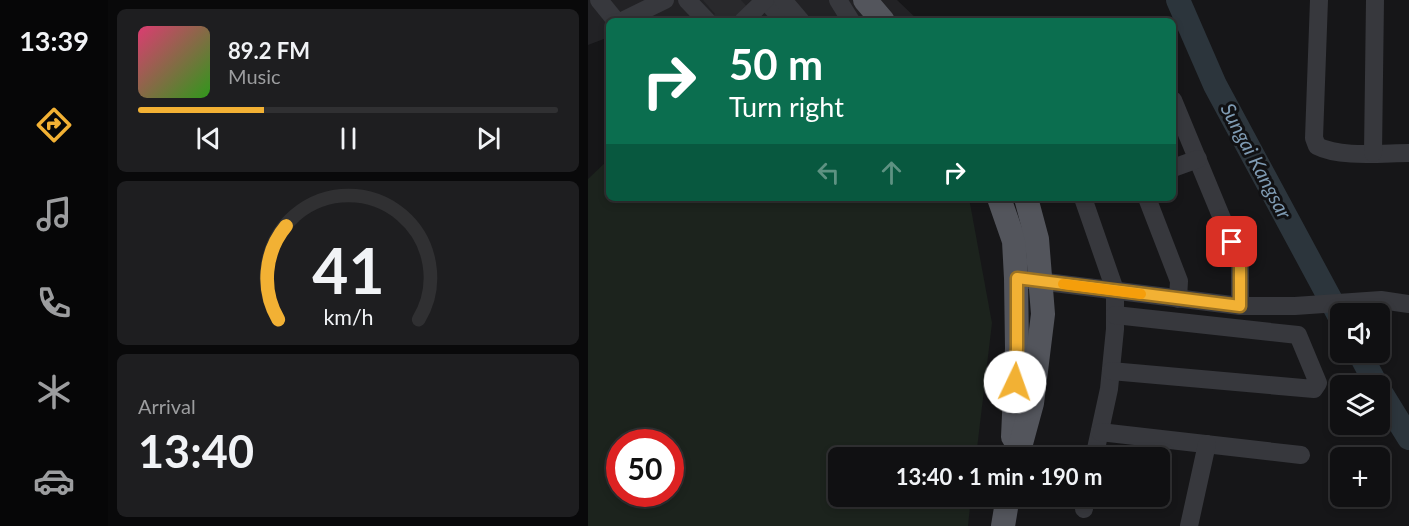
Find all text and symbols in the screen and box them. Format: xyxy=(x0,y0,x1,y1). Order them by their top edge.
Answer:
text: 13:39 xyxy=(19,24,89,57)
text: 89.2 FM xyxy=(228,37,310,64)
text: 50 m xyxy=(729,39,823,89)
icon: right xyxy=(630,42,708,120)
text: Music xyxy=(228,64,281,88)
text: Turn right xyxy=(729,90,844,123)
water label: Sungai Kangsar xyxy=(1216,99,1298,223)
icon: directions xyxy=(33,104,75,146)
icon: previous xyxy=(192,122,225,155)
icon: pause xyxy=(332,122,365,155)
icon: next xyxy=(472,122,505,155)
icon: left xyxy=(812,156,845,189)
icon: ahead xyxy=(875,156,908,189)
icon: right xyxy=(938,156,971,189)
icon: music xyxy=(33,193,75,235)
pin xyxy=(1206,216,1257,267)
icon: arrive xyxy=(1215,225,1248,258)
text: 41 xyxy=(312,232,384,307)
icon: phone xyxy=(33,282,75,324)
map controls xyxy=(1330,303,1390,507)
button: sound xyxy=(1330,303,1390,363)
text: km/h xyxy=(323,304,373,330)
position arrow xyxy=(983,350,1047,414)
icon: climate xyxy=(33,371,75,413)
button: layers xyxy=(1330,375,1390,435)
text: Arrival xyxy=(138,394,196,418)
text: 13:40 xyxy=(138,424,254,478)
speed limit sign: 50 xyxy=(606,429,684,507)
button: + xyxy=(1330,447,1390,507)
icon: car xyxy=(33,460,75,502)
text: 13:40 · 1 min · 190 m xyxy=(896,463,1102,490)

